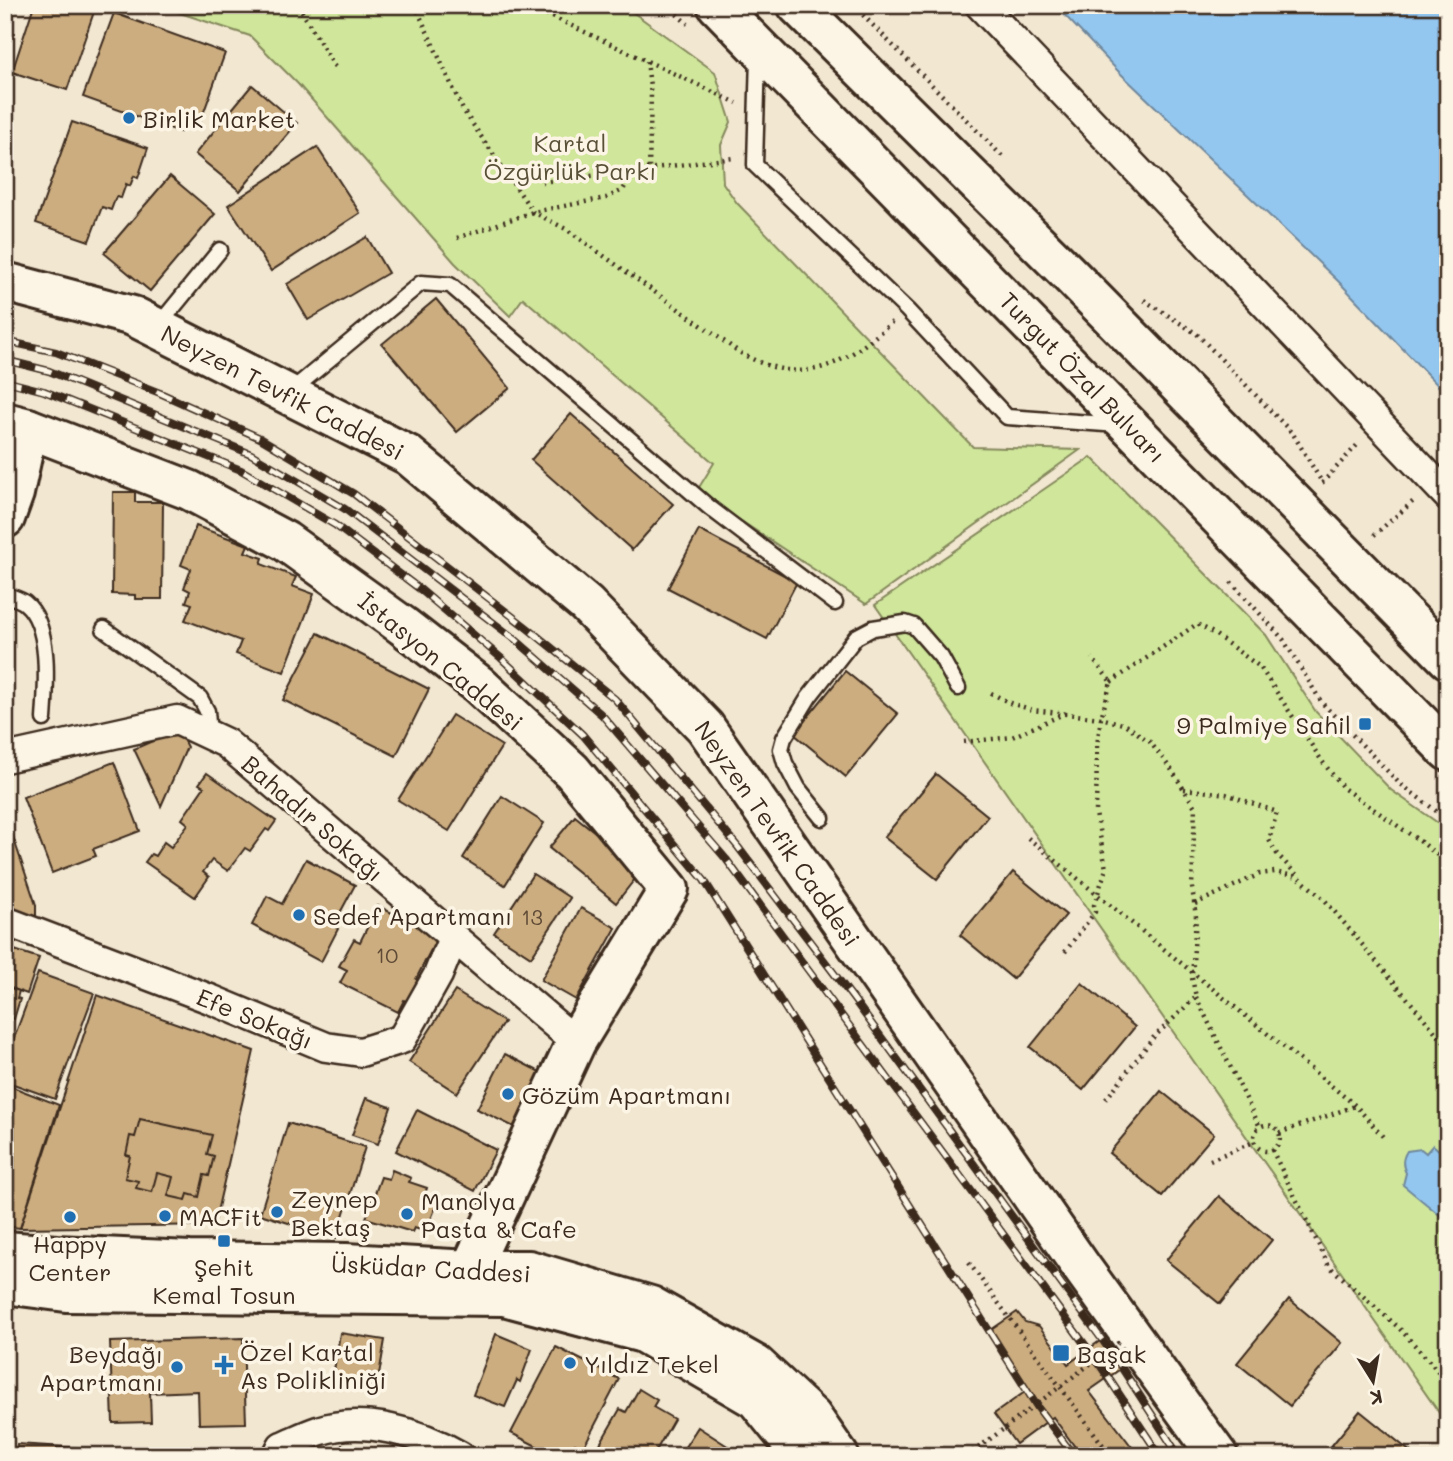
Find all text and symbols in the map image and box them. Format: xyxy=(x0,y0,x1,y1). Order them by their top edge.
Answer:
place label: Birlik Market xyxy=(143,103,295,134)
marker: Birlik Market xyxy=(121,110,137,126)
park label: Kartal Özgürlük Parkı xyxy=(484,127,656,186)
street label: Turgut Özal Bulvarı xyxy=(993,285,1173,469)
street label: Neyzen Tevfik Caddesi xyxy=(156,317,410,467)
street label: İstasyon Caddesi xyxy=(352,585,530,737)
place label: 9 Palmiye Sahil xyxy=(1177,709,1351,740)
street label: Neyzen Tevfik Caddesi xyxy=(688,714,868,952)
marker: 9 Palmiye Sahil xyxy=(1357,716,1373,732)
street label: Bahadır Sokağı xyxy=(236,748,390,888)
place label: Sedef Apartmanı xyxy=(313,900,512,931)
house number: 13 xyxy=(521,903,543,930)
marker: Sedef Apartmanı xyxy=(291,907,307,923)
house number: 10 xyxy=(376,941,398,968)
street label: Efe Sokağı xyxy=(192,981,318,1055)
place label: Gözüm Apartmanı xyxy=(522,1079,731,1110)
marker: Gözüm Apartmanı xyxy=(500,1086,516,1102)
place label: Zeynep Bektaş xyxy=(291,1183,378,1242)
place label: Manolya Pasta & Cafe xyxy=(421,1185,577,1244)
place label: MACFit xyxy=(179,1201,262,1232)
marker: Zeynep Bektaş xyxy=(269,1204,285,1220)
marker: Manolya Pasta & Cafe xyxy=(399,1206,415,1222)
marker: MACFit xyxy=(157,1208,173,1224)
marker: Happy Center xyxy=(62,1209,78,1225)
place label: Happy Center xyxy=(29,1228,111,1287)
marker: Şehit Kemal Tosun xyxy=(216,1233,232,1249)
street label: Üsküdar Caddesi xyxy=(330,1247,532,1289)
place label: Şehit Kemal Tosun xyxy=(153,1251,295,1310)
place label: Özel Kartal As Polikliniği xyxy=(240,1336,386,1395)
place label: Beydağı Apartmanı xyxy=(39,1338,163,1397)
place label: Başak xyxy=(1077,1338,1146,1369)
marker: Başak xyxy=(1051,1343,1071,1363)
north arrow xyxy=(1338,1346,1408,1416)
place label: Yıldız Tekel xyxy=(584,1348,719,1379)
marker: Özel Kartal As Polikliniği xyxy=(214,1355,234,1375)
marker: Yıldız Tekel xyxy=(562,1355,578,1371)
marker: Beydağı Apartmanı xyxy=(169,1359,185,1375)
text: K xyxy=(1368,1385,1385,1412)

